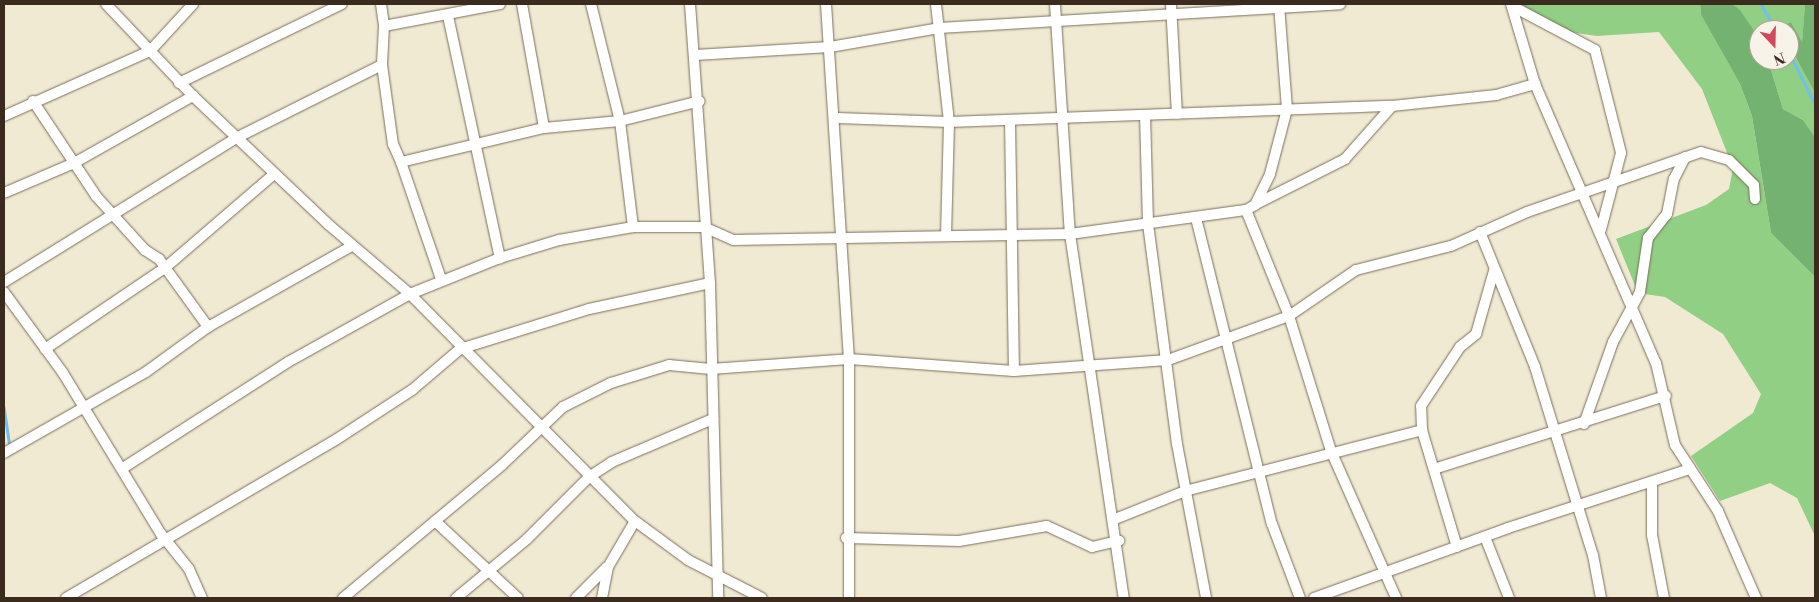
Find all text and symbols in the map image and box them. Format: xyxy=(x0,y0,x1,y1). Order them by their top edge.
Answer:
north arrow xyxy=(1749,20,1799,70)
text: N xyxy=(1771,48,1787,68)

